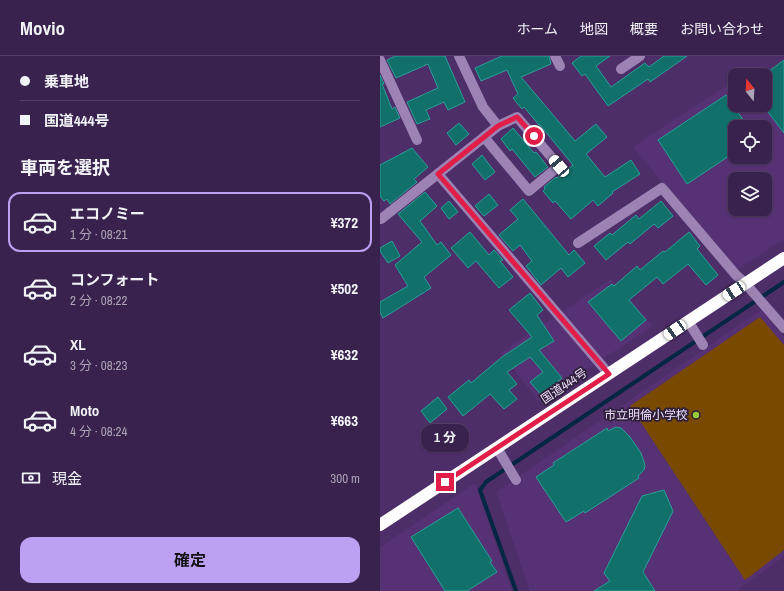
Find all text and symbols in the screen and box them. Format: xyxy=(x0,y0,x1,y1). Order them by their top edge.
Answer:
text: Movio xyxy=(20,15,65,41)
text: ホーム xyxy=(516,20,558,38)
text: 地図 xyxy=(580,20,608,38)
text: 概要 xyxy=(630,20,658,38)
text: お問い合わせ xyxy=(680,20,764,38)
north arrow xyxy=(728,68,772,112)
map controls xyxy=(728,68,772,216)
text: 乗車地 xyxy=(44,71,89,92)
text: 国道444号 xyxy=(44,110,110,131)
button: locate xyxy=(728,120,772,164)
route start xyxy=(525,127,543,145)
car xyxy=(547,153,571,179)
text: 車両を選択 xyxy=(20,155,110,180)
button: layers xyxy=(728,172,772,216)
text: エコノミー xyxy=(70,203,145,224)
icon: car xyxy=(22,204,58,240)
text: ¥372 xyxy=(331,212,358,233)
text: 1 分 · 08:21 xyxy=(70,226,127,243)
text: コンフォート xyxy=(70,269,160,290)
icon: car xyxy=(22,270,58,306)
text: ¥502 xyxy=(331,278,358,299)
car xyxy=(721,279,747,303)
text: 2 分 · 08:22 xyxy=(70,292,127,309)
car xyxy=(662,318,688,342)
text: XL xyxy=(70,334,86,355)
icon: car xyxy=(22,336,58,372)
text: ¥632 xyxy=(331,344,358,365)
text: 3 分 · 08:23 xyxy=(70,357,127,374)
street label: 国道444号 xyxy=(538,365,590,407)
text: Moto xyxy=(70,400,99,421)
icon: car xyxy=(22,402,58,438)
place label: 市立明倫小学校 xyxy=(604,407,688,423)
text: ¥663 xyxy=(331,410,358,431)
marker: 市立明倫小学校 xyxy=(691,410,701,420)
text: 4 分 · 08:24 xyxy=(70,423,127,440)
callout: 1 分 xyxy=(421,424,469,452)
text: 1 分 xyxy=(434,429,456,446)
icon: cash xyxy=(20,467,42,489)
text: 現金 xyxy=(52,468,82,489)
text: 300 m xyxy=(330,470,360,487)
route end xyxy=(436,473,454,491)
button: 確定 xyxy=(20,537,360,583)

